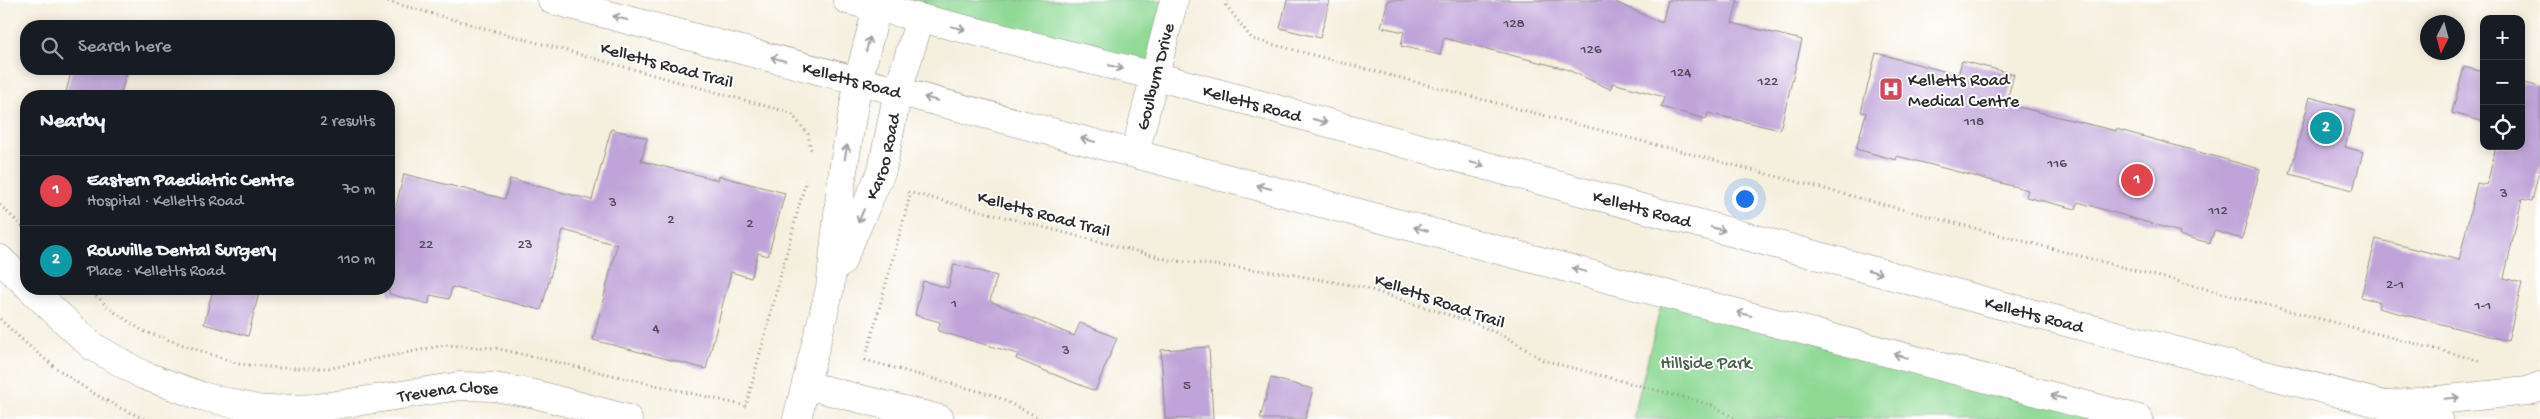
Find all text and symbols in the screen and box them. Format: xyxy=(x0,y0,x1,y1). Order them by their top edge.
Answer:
one-way arrow xyxy=(613,13,629,22)
house number: 128 xyxy=(1502,15,1525,33)
north arrow xyxy=(2420,15,2465,60)
map controls xyxy=(2480,15,2525,150)
button: + xyxy=(2480,15,2525,60)
search box xyxy=(20,20,395,75)
street label: Goulburn Drive xyxy=(1133,21,1181,133)
one-way arrow xyxy=(949,24,965,33)
icon: search xyxy=(38,34,66,62)
text: Search here xyxy=(78,36,172,59)
one-way arrow xyxy=(863,37,873,53)
street label: Kelletts Road Trail xyxy=(598,39,735,94)
house number: 126 xyxy=(1579,41,1602,59)
one-way arrow xyxy=(770,54,786,64)
street label: Kelletts Road xyxy=(799,58,904,105)
button: − xyxy=(2480,60,2525,105)
one-way arrow xyxy=(1107,63,1123,72)
house number: 124 xyxy=(1670,64,1691,82)
place label: Kelletts Road Medical Centre xyxy=(1908,71,2020,113)
house number: 122 xyxy=(1757,73,1778,91)
hospital icon: Kelletts Road Medical Centre xyxy=(1878,76,1904,102)
street label: Kelletts Road xyxy=(1200,81,1305,129)
one-way arrow xyxy=(923,94,939,104)
button: locate xyxy=(2480,105,2525,150)
pin: 2 xyxy=(2310,109,2342,147)
text: Nearby xyxy=(40,110,105,135)
street label: Karoo Road xyxy=(862,110,906,204)
text: 2 results xyxy=(320,113,375,132)
house number: 118 xyxy=(1963,113,1984,131)
one-way arrow xyxy=(1312,117,1328,126)
one-way arrow xyxy=(1080,135,1096,145)
one-way arrow xyxy=(842,145,852,161)
house number: 116 xyxy=(2046,155,2067,173)
one-way arrow xyxy=(1469,159,1485,169)
pin: 1 xyxy=(2121,161,2153,199)
text: Eastern Paediatric Centre xyxy=(87,170,294,193)
text: 1 xyxy=(53,181,59,200)
text: 70 m xyxy=(342,181,375,200)
one-way arrow xyxy=(1257,182,1273,191)
house number: 3 xyxy=(2499,185,2508,203)
your location xyxy=(1732,186,1758,212)
street label: Kelletts Road xyxy=(1590,187,1695,234)
street label: Kelletts Road Trail xyxy=(975,188,1112,243)
text: Hospital · Kelletts Road xyxy=(87,193,243,212)
house number: 3 xyxy=(608,194,617,212)
house number: 112 xyxy=(2207,202,2228,220)
one-way arrow xyxy=(856,208,866,223)
house number: 2 xyxy=(667,211,675,229)
house number: 2 xyxy=(746,215,754,233)
one-way arrow xyxy=(1414,223,1430,233)
one-way arrow xyxy=(1710,225,1726,234)
house number: 22 xyxy=(419,236,433,254)
house number: 23 xyxy=(517,236,533,254)
text: Rowville Dental Surgery xyxy=(87,240,276,263)
text: 2 xyxy=(52,251,60,270)
text: 110 m xyxy=(338,251,375,270)
text: Place · Kelletts Road xyxy=(87,263,225,282)
one-way arrow xyxy=(1571,265,1587,274)
one-way arrow xyxy=(1867,267,1883,277)
street label: Kelletts Road Trail xyxy=(1371,270,1507,335)
house number: 2-1 xyxy=(2386,276,2404,294)
street label: Kelletts Road xyxy=(1982,293,2087,340)
house number: 1 xyxy=(950,295,957,313)
house number: 1-1 xyxy=(2474,297,2491,315)
one-way arrow xyxy=(1736,309,1752,318)
house number: 4 xyxy=(652,320,660,338)
house number: 3 xyxy=(1061,342,1070,360)
one-way arrow xyxy=(1893,350,1909,360)
park label: Hillside Park xyxy=(1660,354,1753,375)
house number: 5 xyxy=(1183,377,1191,395)
street label: Trevena Close xyxy=(396,378,501,409)
one-way arrow xyxy=(2050,392,2066,402)
one-way arrow xyxy=(2444,393,2460,403)

